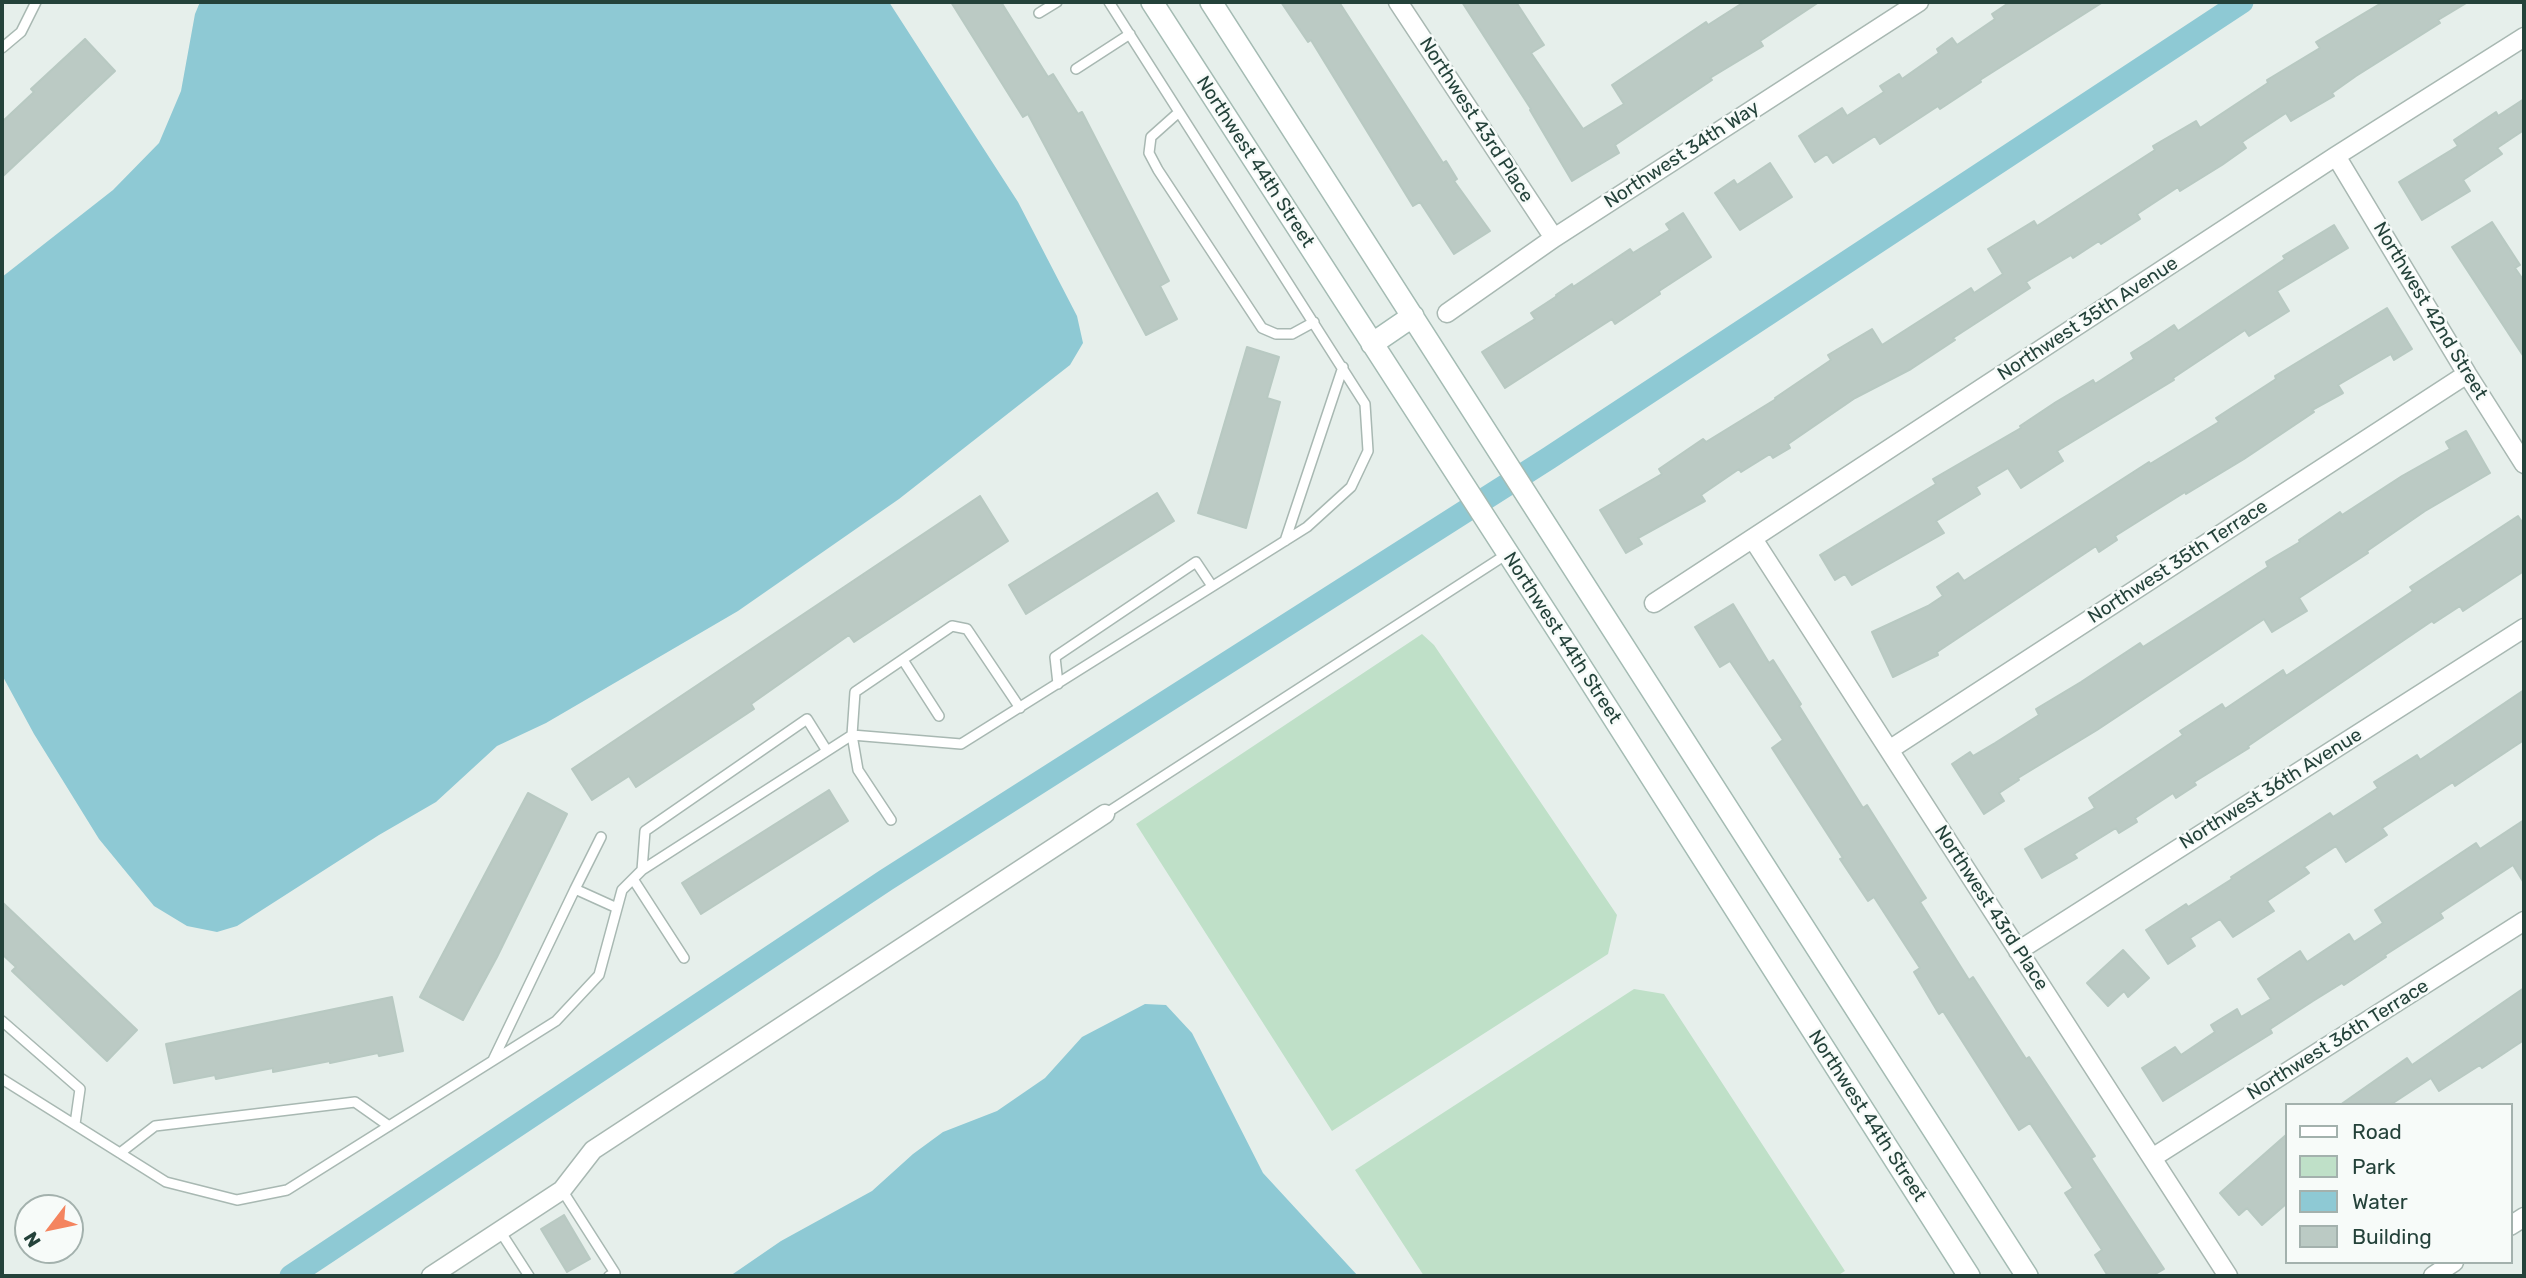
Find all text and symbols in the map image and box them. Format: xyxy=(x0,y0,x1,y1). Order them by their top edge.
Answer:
street label: Northwest 43rd Place xyxy=(1414,33,1538,207)
street label: Northwest 44th Street xyxy=(1191,72,1319,252)
street label: Northwest 34th Way xyxy=(1600,96,1764,214)
street label: Northwest 42nd Street xyxy=(2368,218,2492,404)
street label: Northwest 35th Avenue xyxy=(1994,252,2182,386)
street label: Northwest 35th Terrace xyxy=(2084,495,2272,629)
street label: Northwest 44th Street xyxy=(1498,548,1626,728)
street label: Northwest 36th Avenue xyxy=(2176,724,2366,854)
street label: Northwest 43rd Place xyxy=(1929,821,2053,995)
street label: Northwest 36th Terrace xyxy=(2243,975,2433,1105)
street label: Northwest 44th Street xyxy=(1803,1026,1931,1206)
legend xyxy=(2284,1103,2512,1264)
text: Road xyxy=(2352,1119,2402,1144)
text: Park xyxy=(2352,1154,2396,1179)
text: Water xyxy=(2352,1189,2408,1214)
north arrow xyxy=(14,1194,84,1264)
text: Building xyxy=(2352,1224,2432,1249)
text: N xyxy=(19,1227,46,1251)

